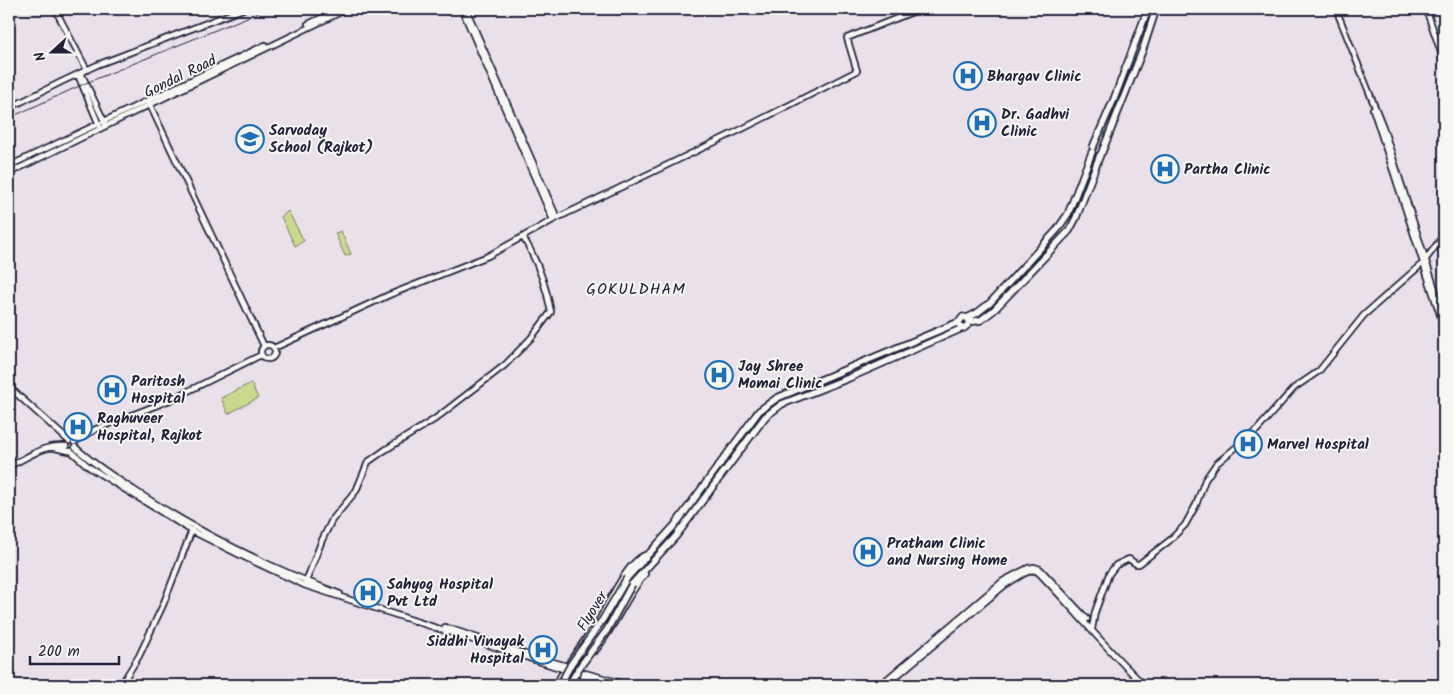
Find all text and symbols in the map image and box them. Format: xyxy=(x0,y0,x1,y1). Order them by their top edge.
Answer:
north arrow xyxy=(28,28,78,78)
text: N xyxy=(29,48,53,64)
street label: Gondal Road xyxy=(140,49,221,105)
hospital icon: Bhargav Clinic xyxy=(953,61,983,91)
place label: Bhargav Clinic xyxy=(987,65,1082,89)
place label: Dr. Gadhvi Clinic xyxy=(1001,103,1070,144)
hospital icon: Dr. Gadhvi Clinic xyxy=(967,108,997,138)
place label: Sarvoday School (Rajkot) xyxy=(269,119,373,160)
school or university icon: Sarvoday School (Rajkot) xyxy=(235,124,265,154)
hospital icon: Partha Clinic xyxy=(1150,154,1180,184)
place label: Partha Clinic xyxy=(1184,158,1271,182)
district label: GOKULDHAM xyxy=(586,277,686,302)
place label: Jay Shree Momai Clinic xyxy=(738,355,822,396)
hospital icon: Jay Shree Momai Clinic xyxy=(704,360,734,390)
place label: Paritosh Hospital xyxy=(131,370,185,411)
hospital icon: Paritosh Hospital xyxy=(97,375,127,405)
place label: Raghuveer Hospital, Rajkot xyxy=(97,407,202,448)
hospital icon: Raghuveer Hospital, Rajkot xyxy=(63,412,93,442)
hospital icon: Marvel Hospital xyxy=(1233,429,1263,459)
place label: Marvel Hospital xyxy=(1267,433,1369,457)
place label: Pratham Clinic and Nursing Home xyxy=(887,532,1008,573)
hospital icon: Pratham Clinic and Nursing Home xyxy=(853,537,883,567)
place label: Sahyog Hospital Pvt Ltd xyxy=(387,573,493,614)
hospital icon: Sahyog Hospital Pvt Ltd xyxy=(353,578,383,608)
street label: Flyover xyxy=(571,586,615,636)
place label: Siddhi Vinayak Hospital xyxy=(427,630,525,671)
scale bar xyxy=(30,634,119,666)
hospital icon: Siddhi Vinayak Hospital xyxy=(528,635,558,665)
text: 200 m xyxy=(38,640,80,664)

